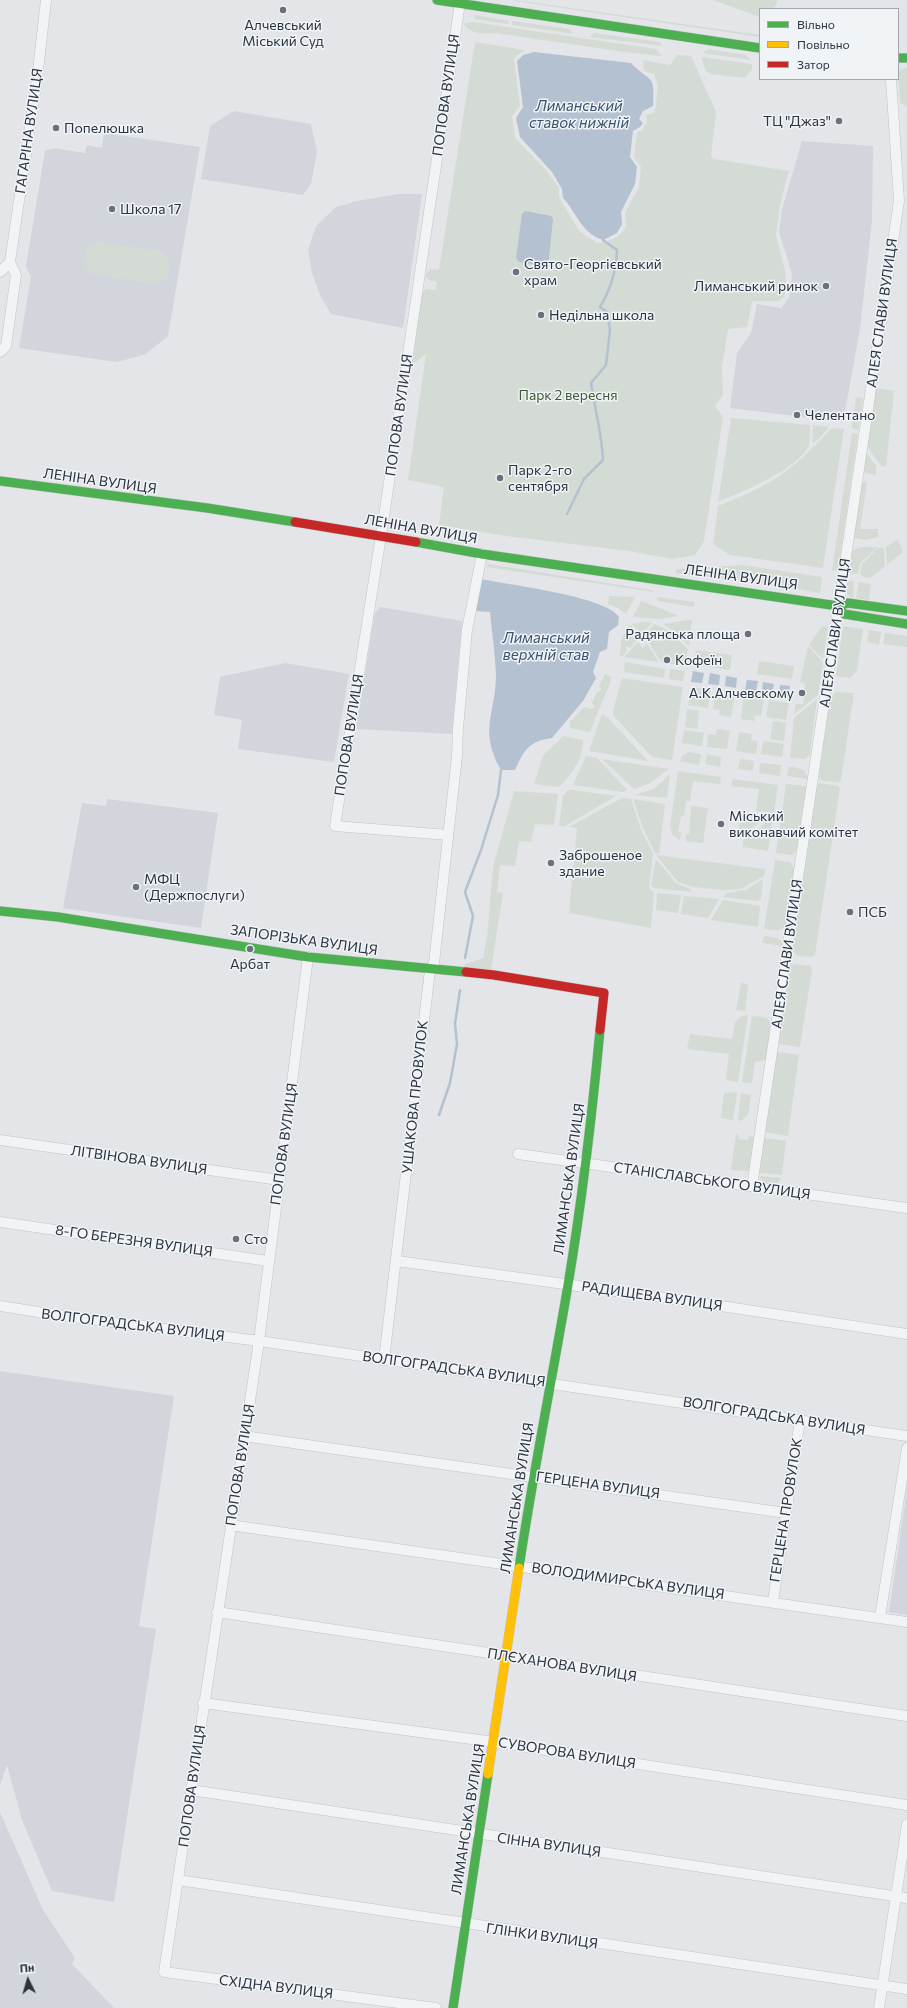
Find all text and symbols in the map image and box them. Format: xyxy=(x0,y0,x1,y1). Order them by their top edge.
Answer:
marker: Алчевський Міський Суд xyxy=(278,5,288,15)
legend xyxy=(759,8,899,80)
place label: Алчевський Міський Суд xyxy=(242,17,324,50)
text: Вільно xyxy=(797,17,835,31)
street label: ПОПОВА ВУЛИЦЯ xyxy=(429,33,463,157)
text: Повільно xyxy=(797,37,850,51)
text: Затор xyxy=(797,57,830,71)
street label: ГАГАРІНА ВУЛИЦЯ xyxy=(12,67,46,195)
water label: Лиманський ставок нижній xyxy=(529,97,629,132)
place label: ТЦ "Джаз" xyxy=(763,113,831,129)
marker: ТЦ "Джаз" xyxy=(834,116,844,126)
place label: Попелюшка xyxy=(64,120,144,136)
marker: Попелюшка xyxy=(51,123,61,133)
place label: Школа 17 xyxy=(120,201,181,217)
marker: Школа 17 xyxy=(107,204,117,214)
street label: АЛЕЯ СЛАВИ ВУЛИЦЯ xyxy=(863,237,901,389)
place label: Свято-Георгієвський храм xyxy=(524,256,662,288)
marker: Свято-Георгієвський храм xyxy=(511,267,521,277)
place label: Лиманський ринок xyxy=(694,278,818,294)
marker: Лиманський ринок xyxy=(821,281,831,291)
place label: Недільна школа xyxy=(549,307,654,323)
marker: Недільна школа xyxy=(536,310,546,320)
street label: ПОПОВА ВУЛИЦЯ xyxy=(382,353,416,477)
park label: Парк 2 вересня xyxy=(518,387,618,403)
place label: Челентано xyxy=(805,407,875,423)
marker: Челентано xyxy=(792,410,802,420)
place label: Парк 2-го сентября xyxy=(508,462,572,494)
street label: ЛЕНІНА ВУЛИЦЯ xyxy=(42,465,158,497)
marker: Парк 2-го сентября xyxy=(495,473,505,483)
street label: ЛЕНІНА ВУЛИЦЯ xyxy=(363,511,479,547)
street label: АЛЕЯ СЛАВИ ВУЛИЦЯ xyxy=(816,557,854,709)
street label: ЛЕНІНА ВУЛИЦЯ xyxy=(683,561,799,593)
place label: Радянська площа xyxy=(625,626,740,642)
water label: Лиманський верхній став xyxy=(502,629,590,664)
marker: Радянська площа xyxy=(743,629,753,639)
place label: Кофеїн xyxy=(675,652,722,668)
marker: Кофеїн xyxy=(662,655,672,665)
street label: ПОПОВА ВУЛИЦЯ xyxy=(331,673,367,797)
place label: А.К.Алчевскому xyxy=(689,685,794,701)
marker: А.К.Алчевскому xyxy=(797,688,807,698)
place label: Міський виконавчий комітет xyxy=(729,808,858,840)
marker: Міський виконавчий комітет xyxy=(716,819,726,829)
place label: Заброшеное здание xyxy=(559,847,642,880)
marker: Заброшеное здание xyxy=(546,858,556,868)
place label: МФЦ (Держпослуги) xyxy=(144,871,245,904)
street label: АЛЕЯ СЛАВИ ВУЛИЦЯ xyxy=(768,878,806,1030)
marker: МФЦ (Держпослуги) xyxy=(131,882,141,892)
place label: ПСБ xyxy=(858,904,887,920)
marker: ПСБ xyxy=(845,907,855,917)
street label: ЗАПОРІЗЬКА ВУЛИЦЯ xyxy=(229,921,379,959)
marker: Арбат xyxy=(245,944,255,954)
place label: Арбат xyxy=(230,956,270,972)
street label: УШАКОВА ПРОВУЛОК xyxy=(399,1019,431,1175)
street label: ПОПОВА ВУЛИЦЯ xyxy=(267,1082,301,1206)
street label: ЛИМАНСЬКА ВУЛИЦЯ xyxy=(550,1102,588,1256)
street label: ЛІТВІНОВА ВУЛИЦЯ xyxy=(70,1142,208,1178)
street label: СТАНІСЛАВСЬКОГО ВУЛИЦЯ xyxy=(612,1159,812,1203)
street label: 8-ГО БЕРЕЗНЯ ВУЛИЦЯ xyxy=(54,1222,214,1260)
place label: Сто xyxy=(244,1231,268,1247)
marker: Сто xyxy=(231,1234,241,1244)
street label: РАДИЩЕВА ВУЛИЦЯ xyxy=(581,1278,723,1314)
street label: ВОЛГОГРАДСЬКА ВУЛИЦЯ xyxy=(40,1305,226,1345)
street label: ВОЛГОГРАДСЬКА ВУЛИЦЯ xyxy=(361,1348,547,1390)
street label: ВОЛГОГРАДСЬКА ВУЛИЦЯ xyxy=(682,1393,866,1439)
street label: ПОПОВА ВУЛИЦЯ xyxy=(222,1403,258,1527)
street label: ЛИМАНСЬКА ВУЛИЦЯ xyxy=(497,1421,537,1575)
street label: ГЕРЦЕНА ПРОВУЛОК xyxy=(766,1437,806,1583)
street label: ГЕРЦЕНА ВУЛИЦЯ xyxy=(535,1468,661,1502)
street label: ВОЛОДИМИРСЬКА ВУЛИЦЯ xyxy=(531,1559,725,1603)
street label: ПЛЄХАНОВА ВУЛИЦЯ xyxy=(486,1645,638,1685)
street label: ПОПОВА ВУЛИЦЯ xyxy=(175,1724,209,1848)
street label: СУВОРОВА ВУЛИЦЯ xyxy=(497,1734,637,1772)
street label: ЛИМАНСЬКА ВУЛИЦЯ xyxy=(448,1742,488,1896)
street label: СІННА ВУЛИЦЯ xyxy=(496,1829,602,1861)
street label: ГЛІНКИ ВУЛИЦЯ xyxy=(485,1920,599,1952)
north arrow xyxy=(8,1960,48,2000)
text: Пн xyxy=(19,1960,35,1975)
street label: СХІДНА ВУЛИЦЯ xyxy=(218,1972,334,2002)

